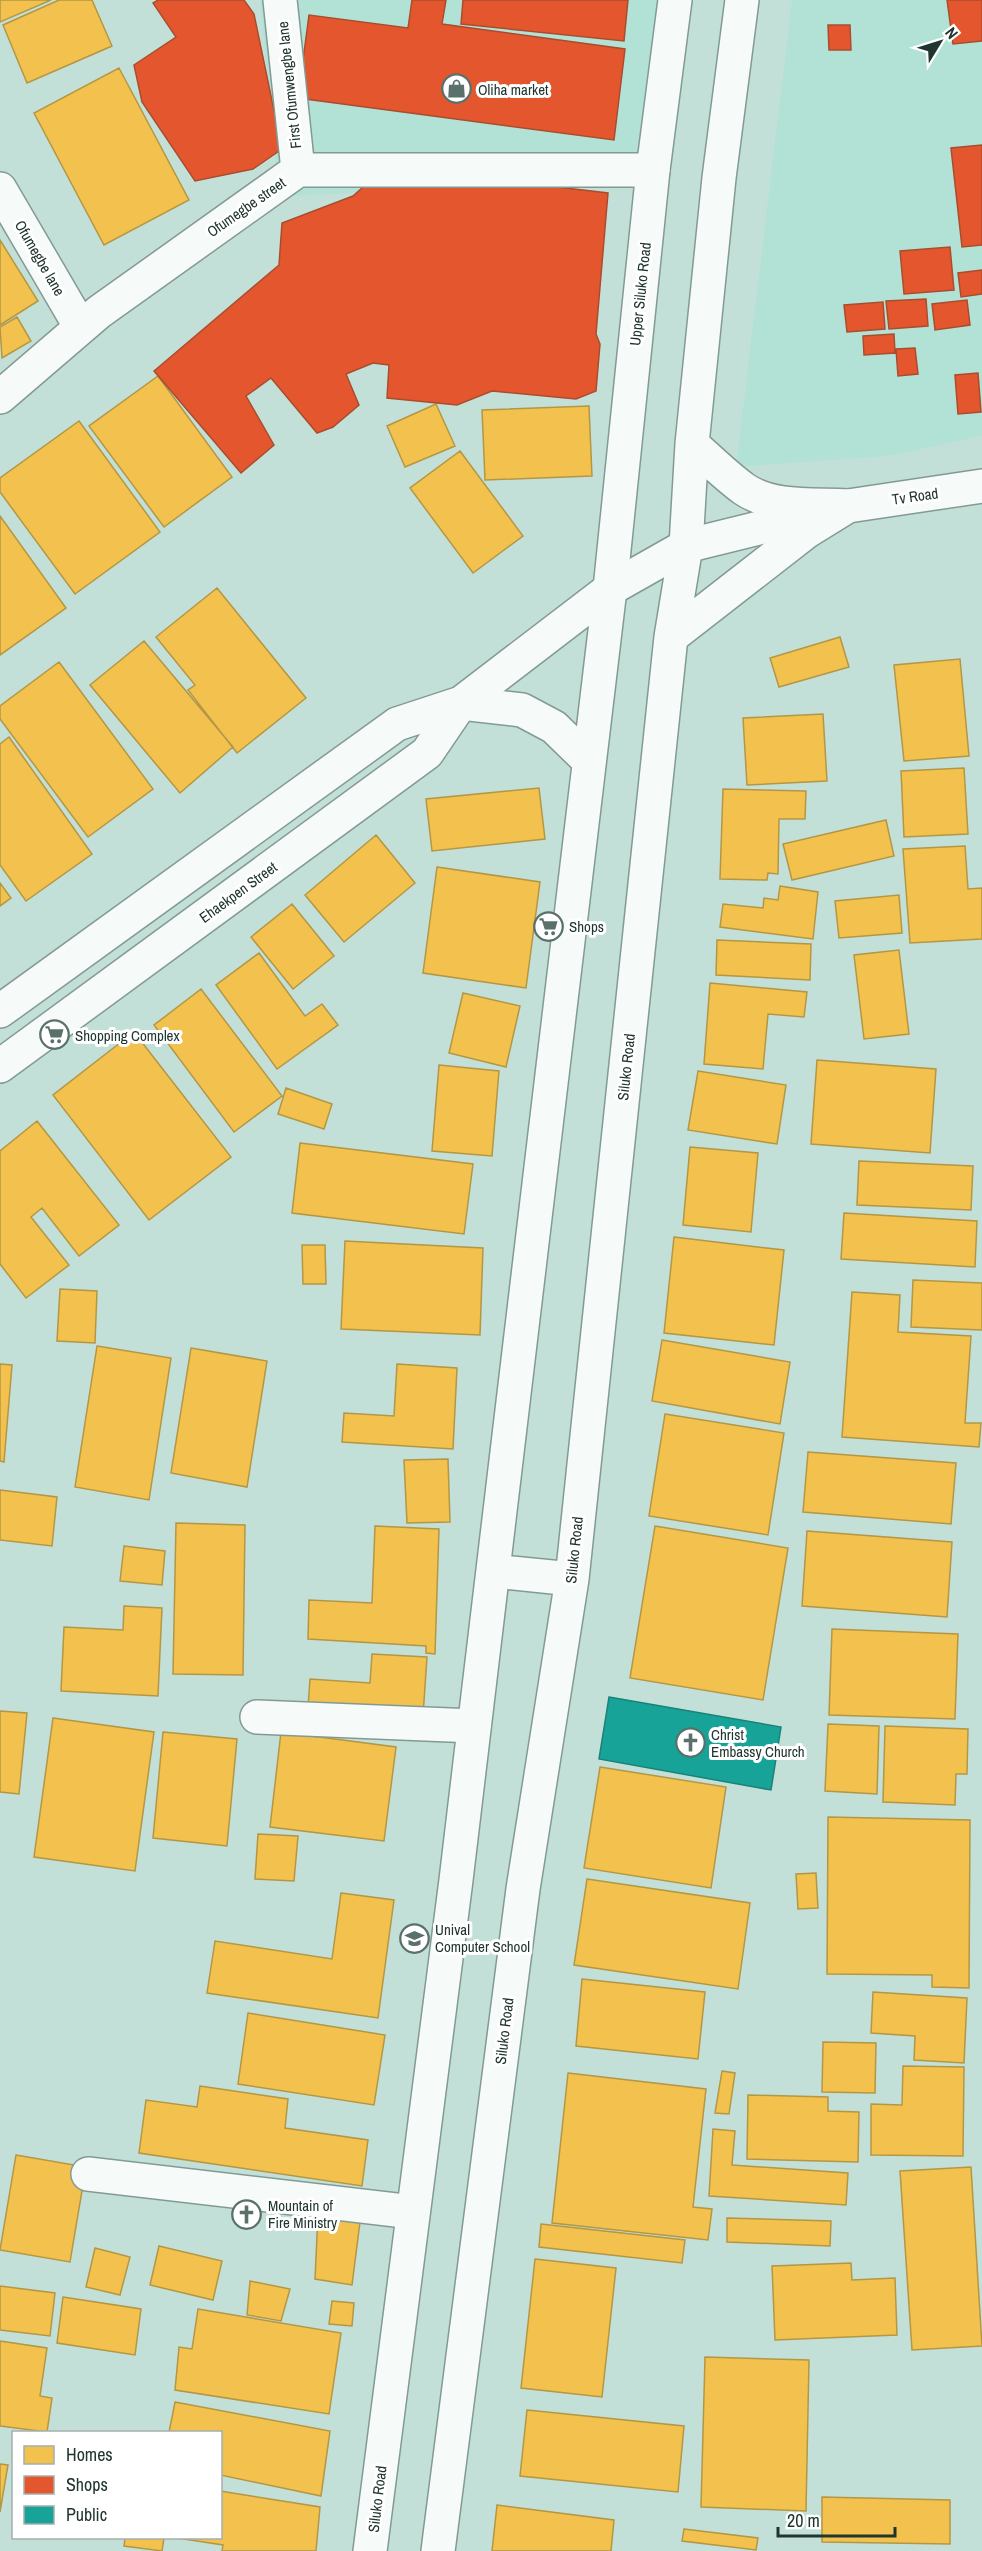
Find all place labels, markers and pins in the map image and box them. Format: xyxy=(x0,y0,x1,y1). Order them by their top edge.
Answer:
shop icon: Oliha market xyxy=(441,73,473,105)
place label: Oliha market xyxy=(478,79,549,100)
supermarket icon: Shops xyxy=(532,910,564,942)
place label: Shops xyxy=(569,916,604,937)
supermarket icon: Shopping Complex xyxy=(38,1019,70,1051)
place label: Shopping Complex xyxy=(75,1025,180,1046)
place label: Christ Embassy Church xyxy=(711,1724,805,1762)
church icon: Christ Embassy Church xyxy=(674,1727,706,1759)
place label: Unival Computer School xyxy=(435,1919,530,1957)
school or university icon: Unival Computer School xyxy=(398,1922,430,1954)
place label: Mountain of Fire Ministry xyxy=(268,2195,338,2233)
church icon: Mountain of Fire Ministry xyxy=(231,2198,263,2230)

